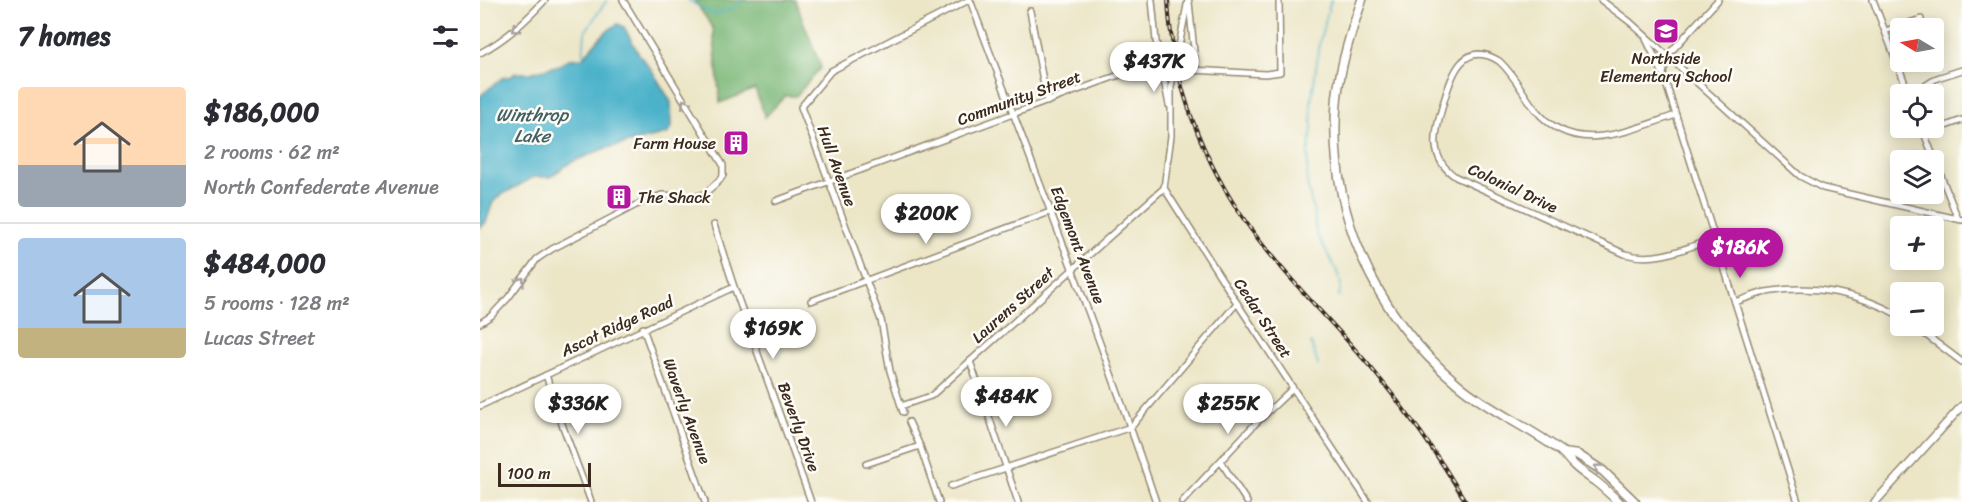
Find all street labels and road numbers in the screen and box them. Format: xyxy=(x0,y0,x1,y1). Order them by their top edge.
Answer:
street label: Community Street xyxy=(953,62,1085,134)
street label: Hull Avenue xyxy=(809,121,865,211)
street label: Colonial Drive xyxy=(1463,155,1563,222)
street label: Edgemont Avenue xyxy=(1042,182,1114,308)
street label: Laurens Street xyxy=(965,259,1062,351)
street label: Cedar Street xyxy=(1226,272,1300,364)
street label: Ascot Ridge Road xyxy=(555,287,680,365)
street label: Waverly Avenue xyxy=(654,354,720,468)
street label: Beverly Drive xyxy=(769,378,829,476)

